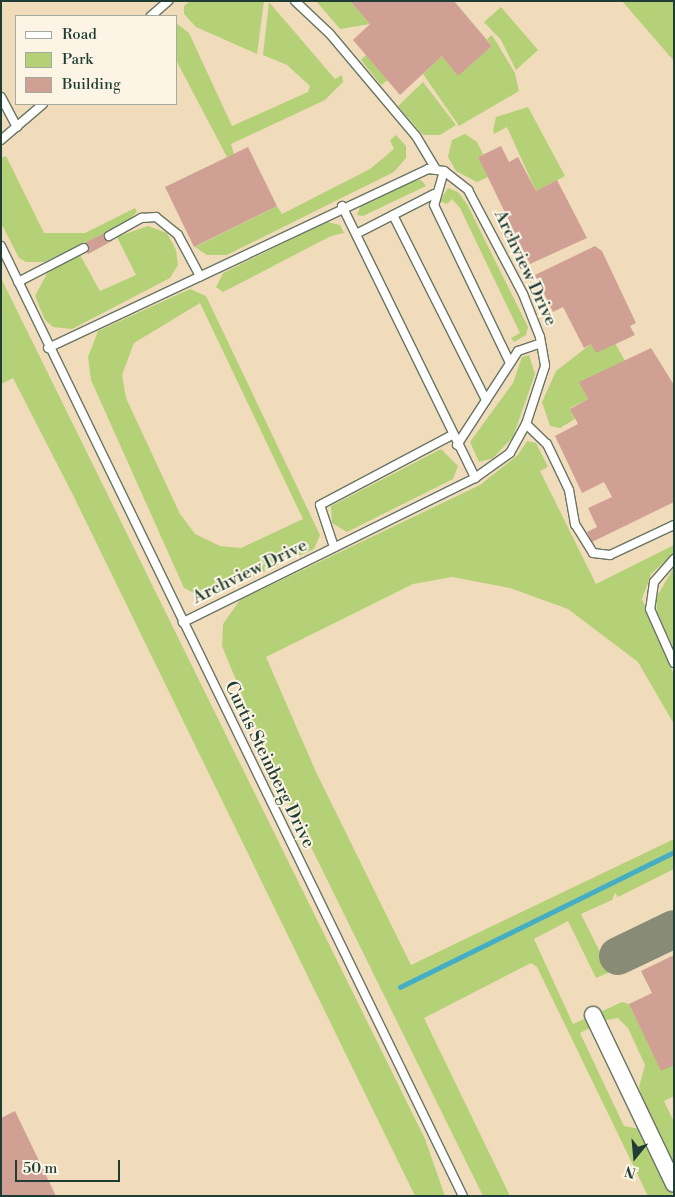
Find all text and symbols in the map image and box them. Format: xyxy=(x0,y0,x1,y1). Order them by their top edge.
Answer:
legend xyxy=(15,15,178,105)
text: Road xyxy=(62,25,97,44)
text: Park xyxy=(62,50,93,69)
text: Building xyxy=(62,75,121,94)
street label: Archview Drive xyxy=(489,207,561,329)
street label: Archview Drive xyxy=(189,535,311,609)
street label: Curtis Steinberg Drive xyxy=(219,678,319,852)
north arrow xyxy=(610,1132,660,1182)
scale bar xyxy=(18,1150,122,1182)
text: 50 m xyxy=(23,1159,57,1178)
text: N xyxy=(623,1161,639,1182)

